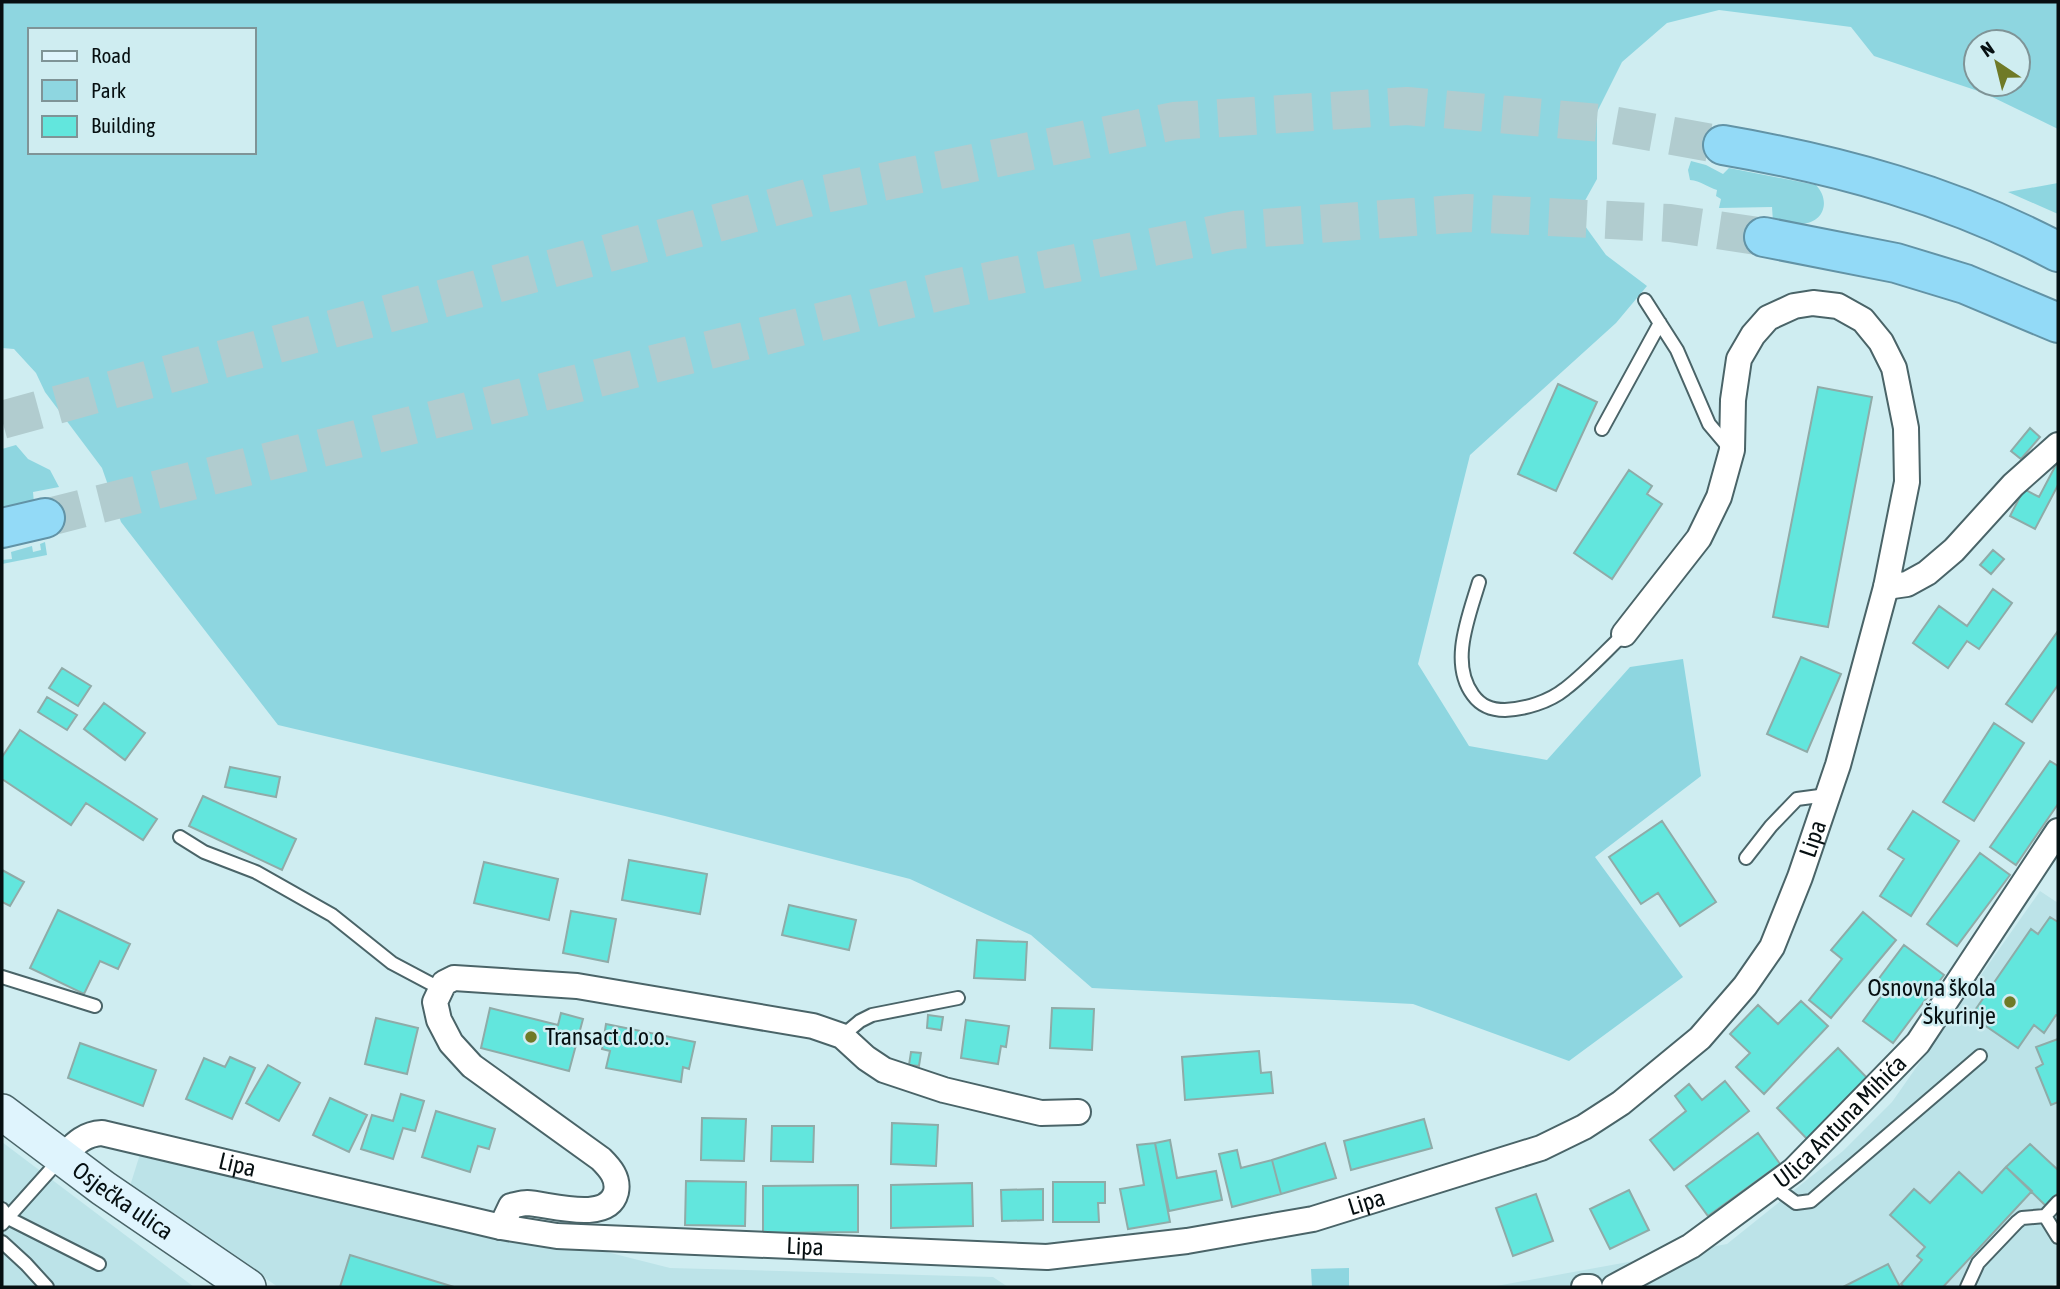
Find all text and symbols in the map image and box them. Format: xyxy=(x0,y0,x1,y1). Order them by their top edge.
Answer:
legend xyxy=(28,28,256,154)
north arrow xyxy=(1962,28,2032,98)
text: N xyxy=(1976,37,1998,61)
text: Road xyxy=(91,43,131,67)
text: Park xyxy=(91,78,126,102)
text: Building xyxy=(91,113,155,137)
street label: Lipa xyxy=(1794,816,1831,861)
place label: Osnovna škola Škurinje xyxy=(1868,974,1996,1029)
marker: Osnovna škola Škurinje xyxy=(2002,994,2018,1010)
place label: Transact d.o.o. xyxy=(545,1023,669,1050)
marker: Transact d.o.o. xyxy=(523,1029,539,1045)
street label: Ulica Antuna Mihića xyxy=(1768,1049,1912,1193)
street label: Lipa xyxy=(216,1147,259,1182)
street label: Osječka ulica xyxy=(68,1156,178,1245)
street label: Lipa xyxy=(1345,1183,1388,1220)
street label: Lipa xyxy=(786,1232,824,1260)

